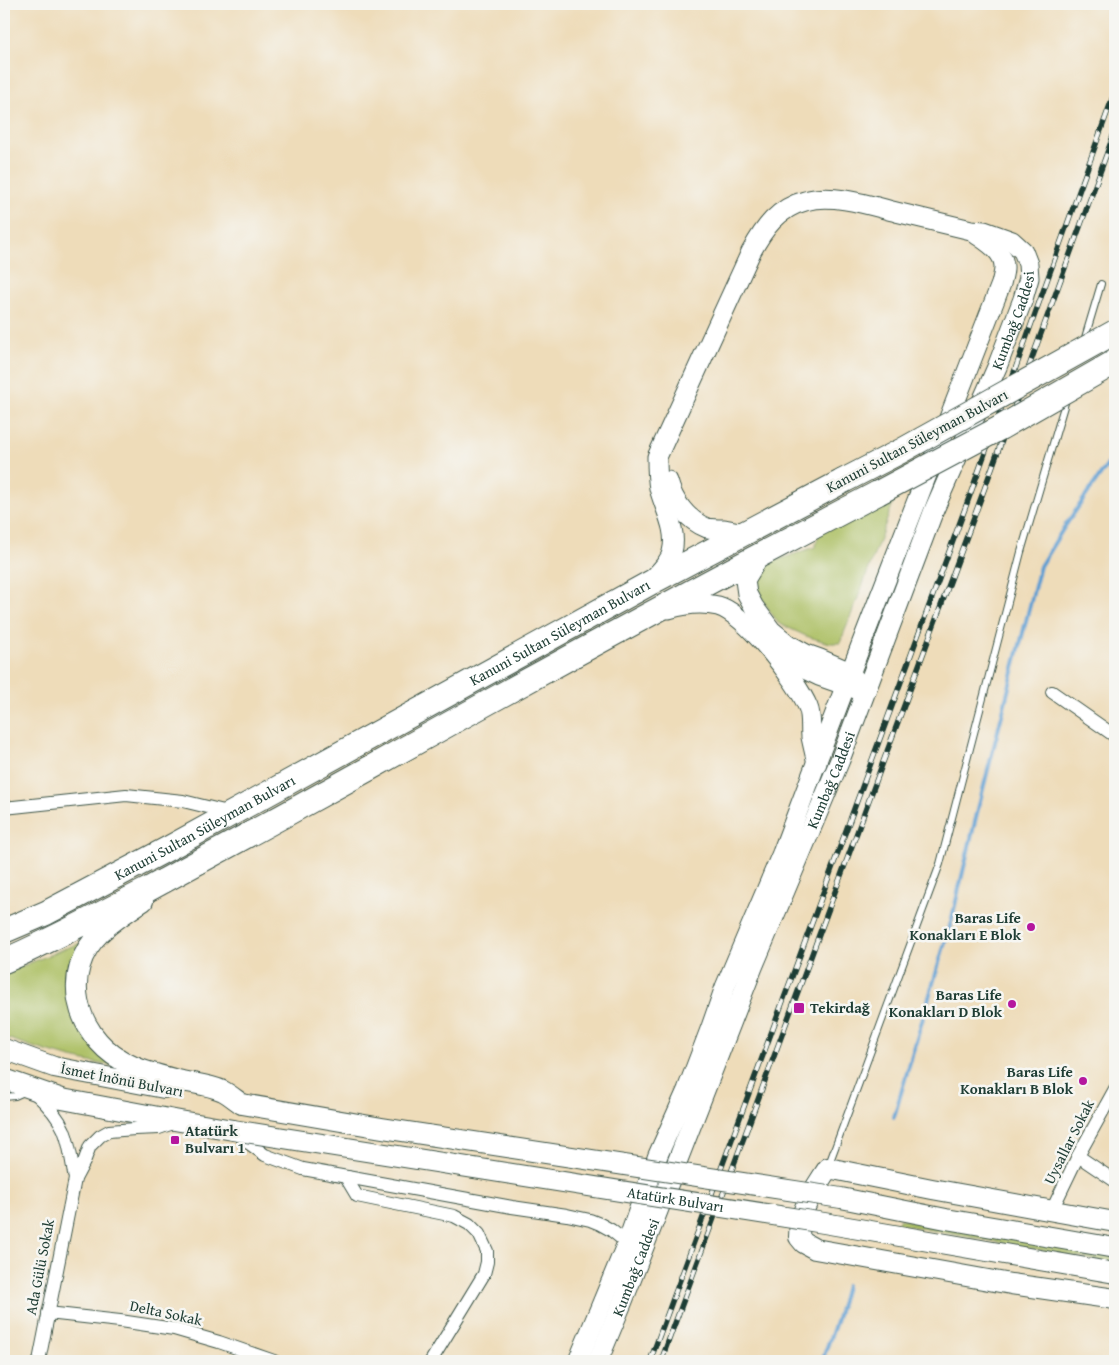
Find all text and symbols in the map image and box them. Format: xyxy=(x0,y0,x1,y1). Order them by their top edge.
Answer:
street label: Kumbağ Caddesi xyxy=(986,271,1039,372)
street label: Kanuni Sultan Süleyman Bulvarı xyxy=(822,384,1011,497)
street label: Kanuni Sultan Süleyman Bulvarı xyxy=(466,574,654,690)
street label: Kumbağ Caddesi xyxy=(801,728,860,832)
street label: Kanuni Sultan Süleyman Bulvarı xyxy=(110,769,299,885)
place label: Baras Life Konakları E Blok xyxy=(910,907,1021,945)
marker: Baras Life Konakları E Blok xyxy=(1025,921,1037,933)
place label: Baras Life Konakları D Blok xyxy=(889,984,1002,1022)
place label: Tekirdağ xyxy=(810,997,870,1018)
marker: Baras Life Konakları D Blok xyxy=(1006,998,1018,1010)
marker: Tekirdağ xyxy=(792,1001,806,1015)
street label: İsmet İnönü Bulvarı xyxy=(59,1057,185,1102)
place label: Baras Life Konakları B Blok xyxy=(960,1061,1073,1099)
marker: Baras Life Konakları B Blok xyxy=(1077,1075,1089,1087)
street label: Uysallar Sokak xyxy=(1038,1095,1099,1188)
place label: Atatürk Bulvarı 1 xyxy=(185,1120,245,1158)
marker: Atatürk Bulvarı 1 xyxy=(169,1134,181,1146)
street label: Atatürk Bulvarı xyxy=(626,1181,725,1217)
street label: Kumbağ Caddesi xyxy=(607,1215,664,1319)
street label: Ada Gülü Sokak xyxy=(20,1217,59,1317)
street label: Delta Sokak xyxy=(128,1295,205,1330)

